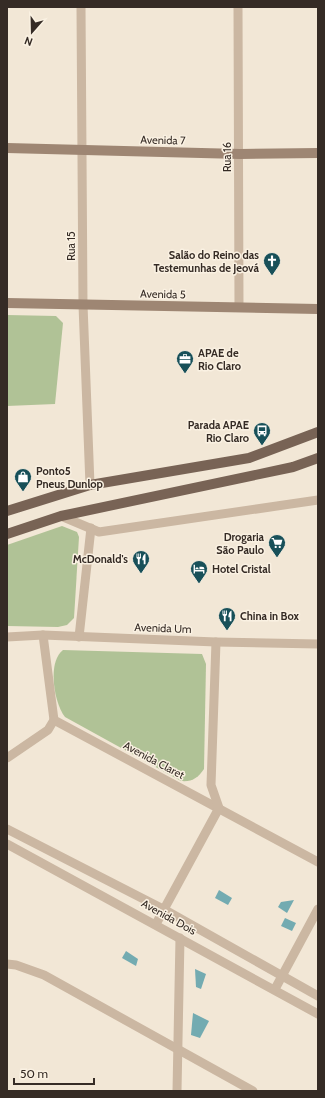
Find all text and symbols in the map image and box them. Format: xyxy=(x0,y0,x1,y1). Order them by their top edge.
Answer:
north arrow xyxy=(12,12,52,52)
text: N xyxy=(23,33,35,49)
street label: Avenida 7 xyxy=(140,133,186,147)
street label: Rua 16 xyxy=(220,142,234,172)
street label: Rua 15 xyxy=(64,231,78,261)
place label: Salão do Reino das Testemunhas de Jeová xyxy=(154,248,260,275)
church icon: Salão do Reino das Testemunhas de Jeová xyxy=(262,251,282,276)
street label: Avenida 5 xyxy=(140,287,186,301)
place label: APAE de Rio Claro xyxy=(198,346,241,373)
office icon: APAE de Rio Claro xyxy=(175,349,195,374)
place label: Parada APAE Rio Claro xyxy=(188,418,249,445)
bus stop icon: Parada APAE Rio Claro xyxy=(252,421,272,446)
place label: Ponto5 Pneus Dunlop xyxy=(36,464,103,491)
shop icon: Ponto5 Pneus Dunlop xyxy=(13,467,33,492)
place label: Drogaria São Paulo xyxy=(216,530,265,557)
supermarket icon: Drogaria São Paulo xyxy=(267,533,287,558)
restaurant icon: McDonald's xyxy=(131,549,151,574)
place label: McDonald's xyxy=(73,552,128,566)
hotel icon: Hotel Cristal xyxy=(189,559,209,584)
place label: Hotel Cristal xyxy=(212,562,271,576)
restaurant icon: China in Box xyxy=(217,606,237,631)
place label: China in Box xyxy=(240,609,300,623)
street label: Avenida Um xyxy=(134,620,192,636)
street label: Avenida Claret xyxy=(121,738,187,782)
street label: Avenida Dois xyxy=(139,896,199,938)
scale bar xyxy=(14,1060,94,1086)
text: 50 m xyxy=(20,1066,48,1081)

